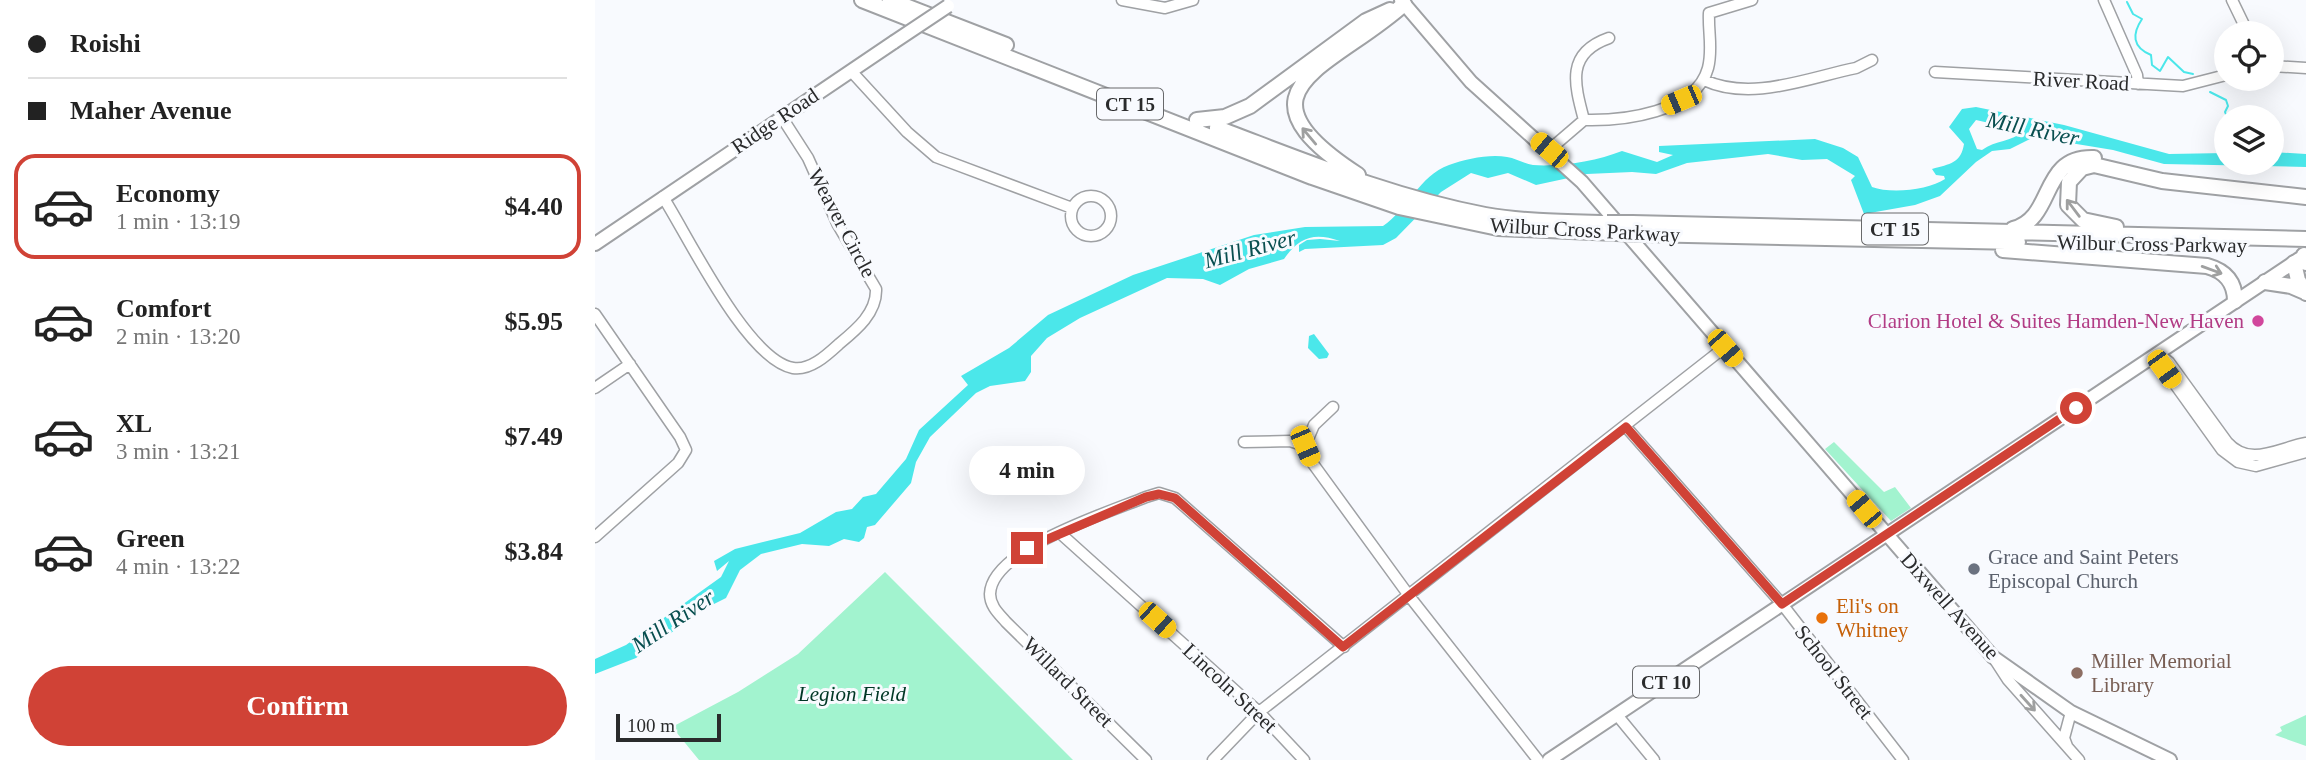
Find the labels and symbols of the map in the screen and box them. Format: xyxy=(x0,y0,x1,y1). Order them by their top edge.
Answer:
street label: River Road xyxy=(2032,66,2130,96)
car xyxy=(1658,82,1705,118)
street label: Ridge Road xyxy=(727,83,823,159)
road number: CT 15 xyxy=(1097,88,1163,120)
water label: Mill River xyxy=(1984,107,2083,151)
one-way arrow xyxy=(1301,127,1317,145)
car xyxy=(1527,128,1572,172)
street label: Weaver Circle xyxy=(803,164,881,282)
one-way arrow xyxy=(2066,199,2081,218)
street label: Wilbur Cross Parkway xyxy=(1489,213,1681,247)
road number: CT 15 xyxy=(1862,214,1928,244)
water label: Mill River xyxy=(1200,225,1300,273)
street label: Wilbur Cross Parkway xyxy=(2057,230,2248,258)
one-way arrow xyxy=(2201,265,2222,277)
place label: Clarion Hotel & Suites Hamden-New Haven xyxy=(1868,309,2244,333)
marker: Clarion Hotel & Suites Hamden-New Haven xyxy=(2250,313,2266,329)
car xyxy=(1704,325,1747,371)
car xyxy=(2144,346,2185,392)
route start xyxy=(2060,392,2092,424)
car xyxy=(1288,423,1323,469)
callout: 4 min xyxy=(969,447,1085,496)
car xyxy=(1843,486,1886,532)
route end xyxy=(1011,532,1043,564)
place label: Grace and Saint Peters Episcopal Church xyxy=(1988,545,2179,593)
street label: Dixwell Avenue xyxy=(1896,548,2004,664)
marker: Grace and Saint Peters Episcopal Church xyxy=(1966,561,1982,577)
water label: Mill River xyxy=(626,584,720,658)
place label: Eli's on Whitney xyxy=(1836,594,1909,642)
car xyxy=(1135,598,1180,642)
marker: Eli's on Whitney xyxy=(1814,610,1830,626)
street label: School Street xyxy=(1790,620,1878,724)
street label: Willard Street xyxy=(1018,632,1118,732)
street label: Lincoln Street xyxy=(1178,638,1282,738)
place label: Miller Memorial Library xyxy=(2091,649,2232,697)
marker: Miller Memorial Library xyxy=(2069,665,2085,681)
road number: CT 10 xyxy=(1633,666,1699,698)
park label: Legion Field xyxy=(797,682,906,706)
one-way arrow xyxy=(2020,694,2036,712)
scale bar xyxy=(616,711,721,743)

